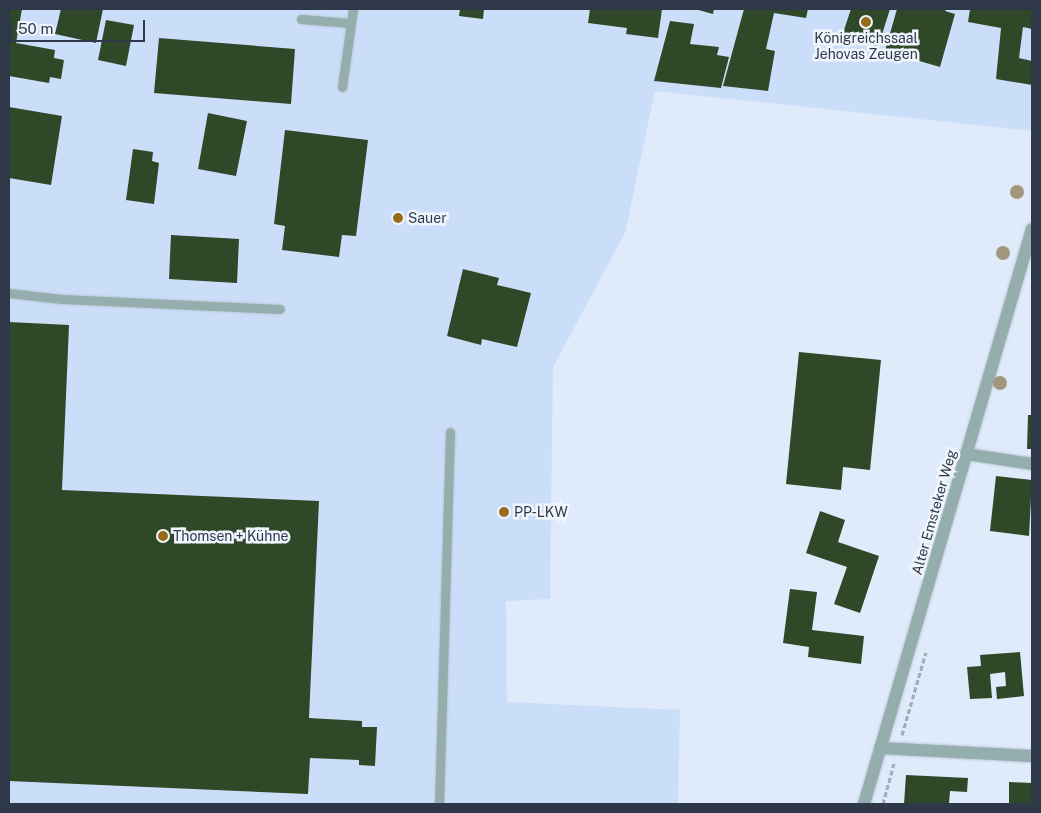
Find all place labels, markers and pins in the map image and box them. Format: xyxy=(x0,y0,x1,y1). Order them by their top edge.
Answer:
marker: Königreichssaal Jehovas Zeugen xyxy=(860,16,872,28)
place label: Königreichssaal Jehovas Zeugen xyxy=(814,30,918,62)
place label: Sauer xyxy=(408,210,447,226)
marker: Sauer xyxy=(392,212,404,224)
place label: PP-LKW xyxy=(514,504,568,520)
marker: PP-LKW xyxy=(498,506,510,518)
place label: Thomsen + Kühne xyxy=(173,528,288,544)
marker: Thomsen + Kühne xyxy=(157,530,169,542)

